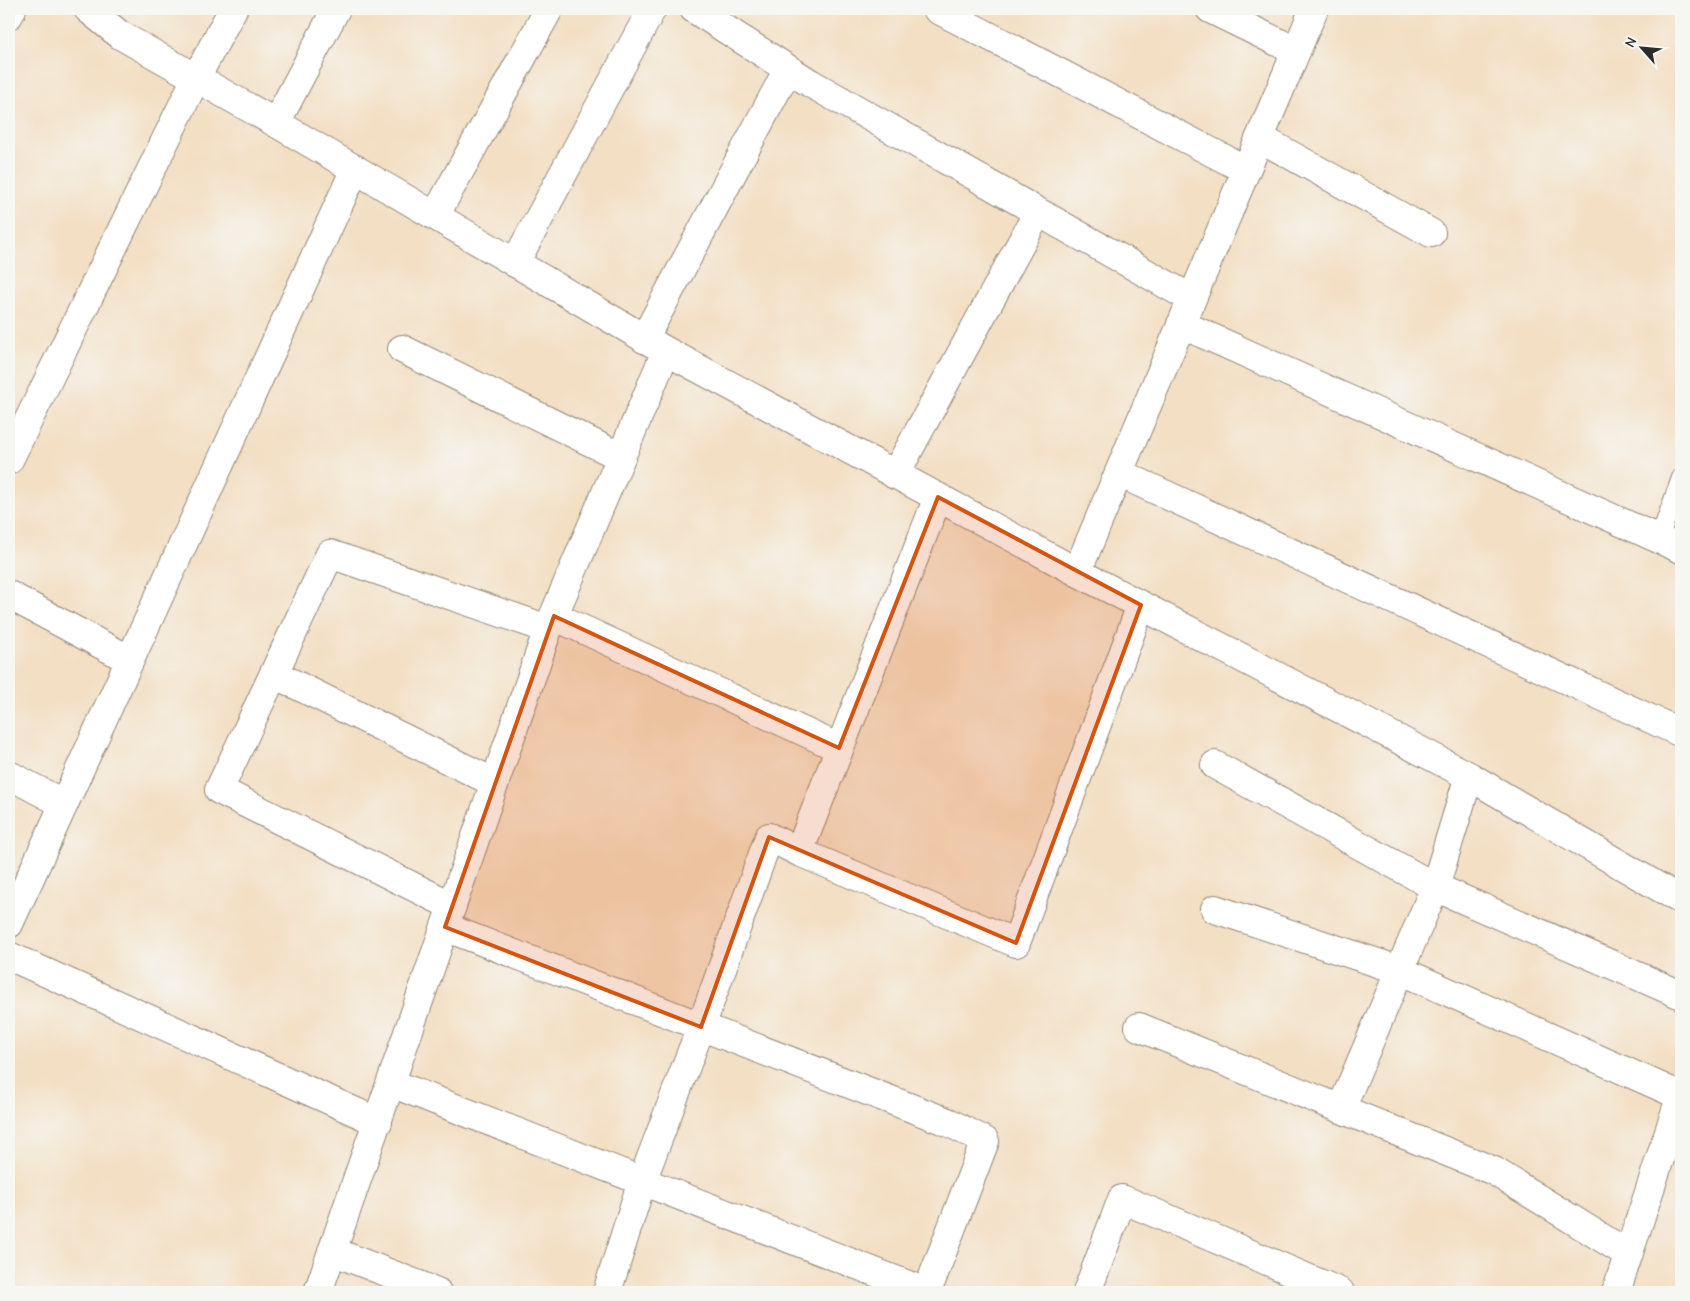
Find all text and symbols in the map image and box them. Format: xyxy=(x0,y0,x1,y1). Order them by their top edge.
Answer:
north arrow xyxy=(1618,22,1668,72)
text: N xyxy=(1621,34,1641,50)

